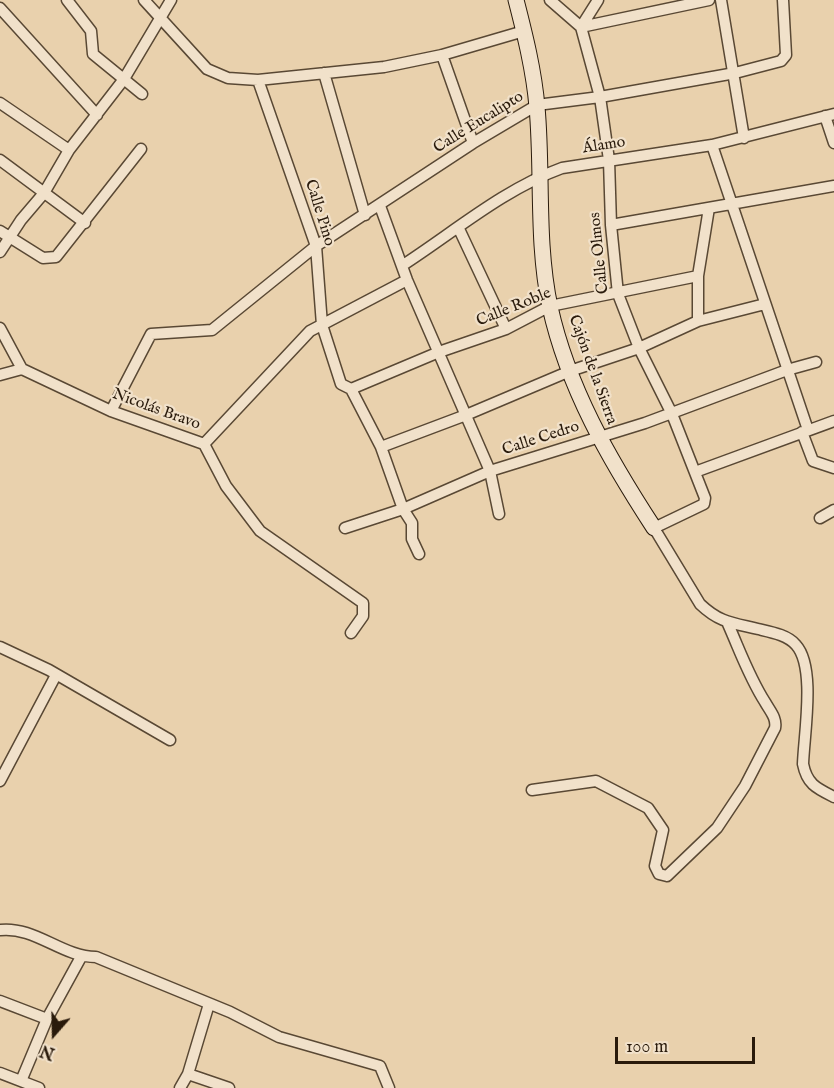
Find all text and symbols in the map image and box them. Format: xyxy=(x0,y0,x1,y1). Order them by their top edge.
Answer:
street label: Calle Eucalipto xyxy=(430,88,528,158)
street label: Álamo xyxy=(581,133,627,159)
street label: Calle Pino xyxy=(300,177,338,249)
street label: Calle Olmos xyxy=(586,211,614,295)
street label: Calle Roble xyxy=(474,284,554,332)
street label: Cajón de la Sierra xyxy=(563,313,621,427)
street label: Nicolás Bravo xyxy=(109,385,203,435)
street label: Calle Cedro xyxy=(500,418,582,460)
north arrow xyxy=(24,1004,84,1064)
scale bar xyxy=(618,1025,758,1063)
text: 100 m xyxy=(626,1036,668,1059)
text: N xyxy=(38,1039,58,1063)

